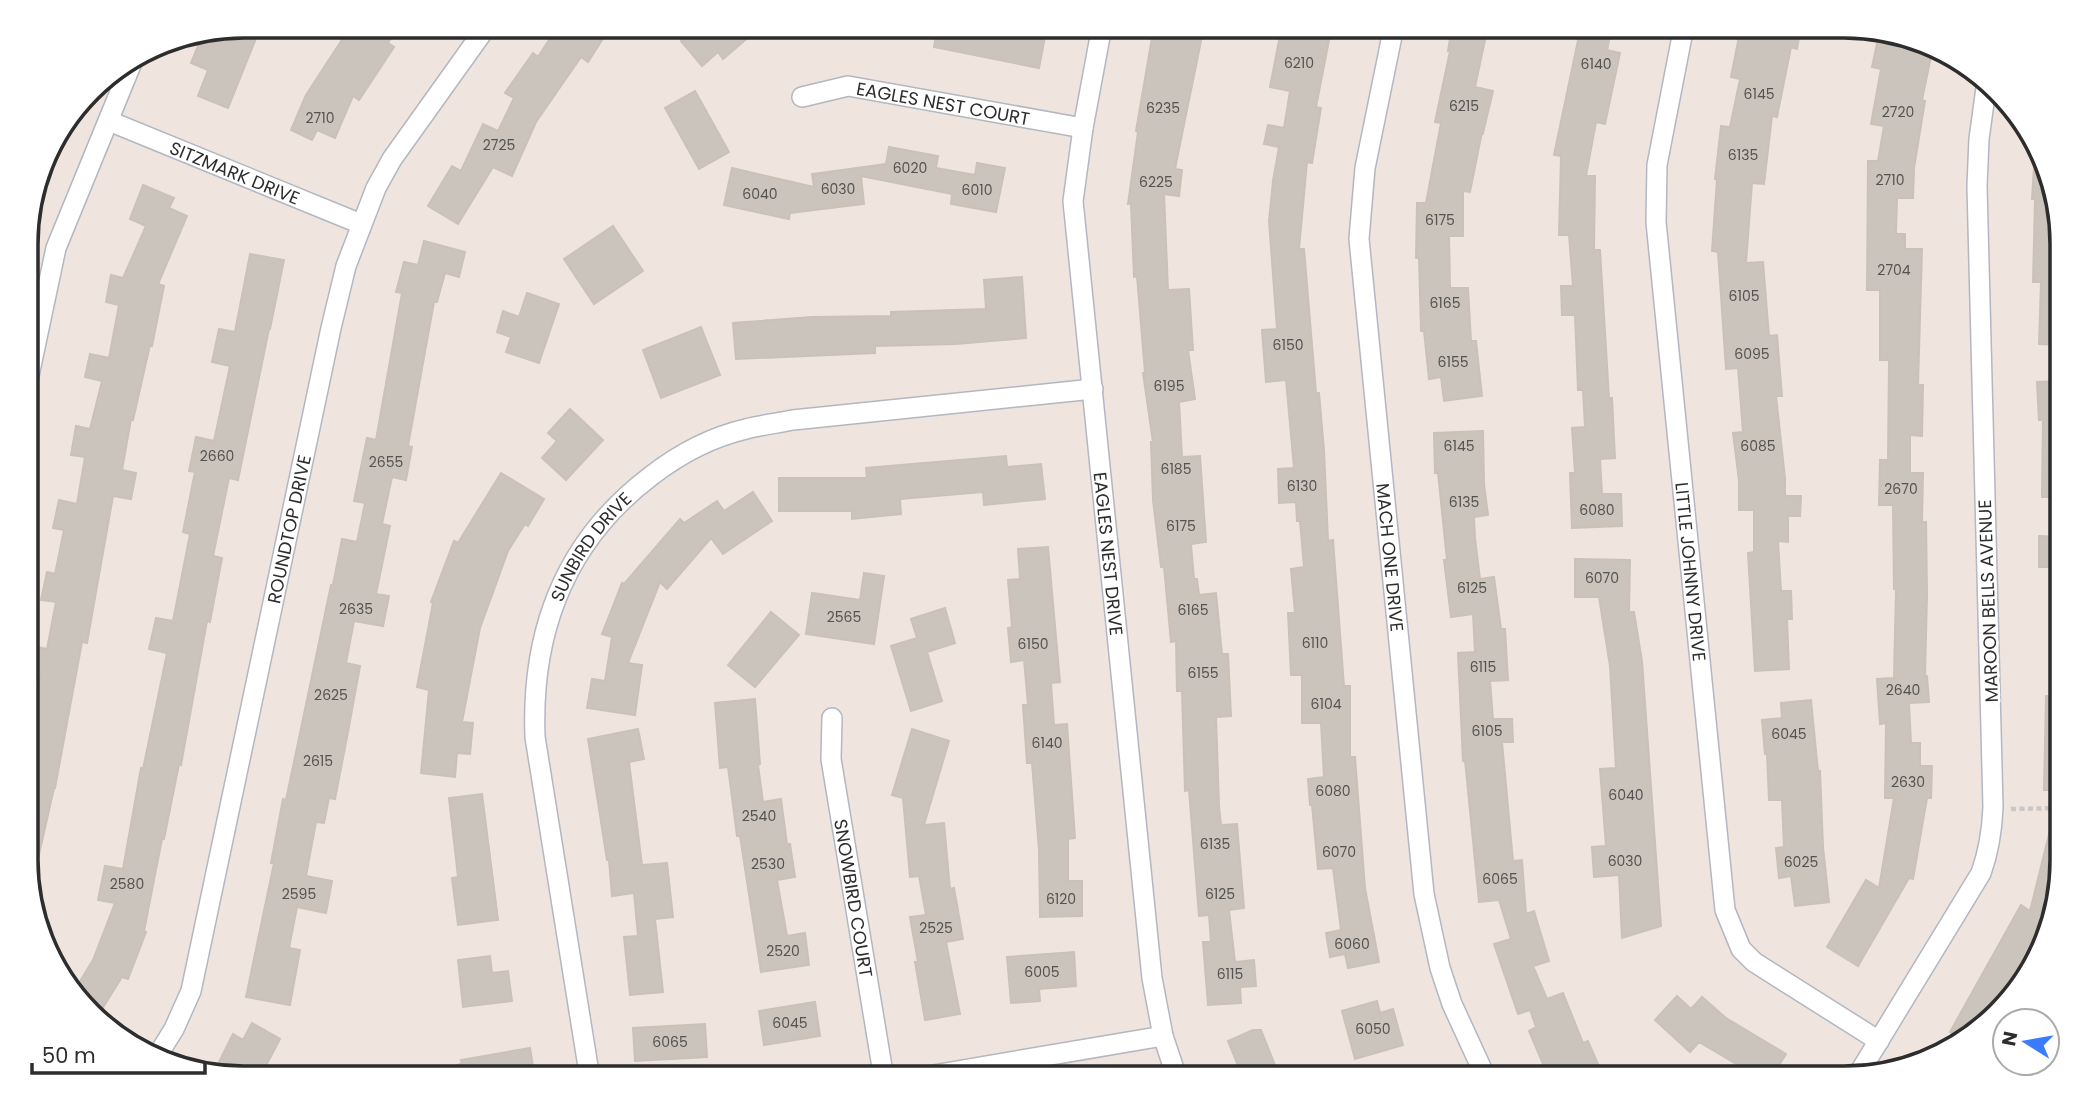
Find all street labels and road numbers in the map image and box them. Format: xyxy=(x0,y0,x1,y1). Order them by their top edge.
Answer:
street label: EAGLES NEST COURT xyxy=(854,75,1032,131)
street label: SITZMARK DRIVE xyxy=(166,135,304,210)
street label: ROUNDTOP DRIVE xyxy=(261,452,316,606)
street label: EAGLES NEST DRIVE xyxy=(1088,471,1130,637)
street label: LITTLE JOHNNY DRIVE xyxy=(1670,481,1712,662)
street label: MACH ONE DRIVE xyxy=(1371,482,1410,633)
street label: SUNBIRD DRIVE xyxy=(544,486,636,605)
street label: MAROON BELLS AVENUE xyxy=(1972,499,2004,703)
street label: SNOWBIRD COURT xyxy=(829,817,879,979)

